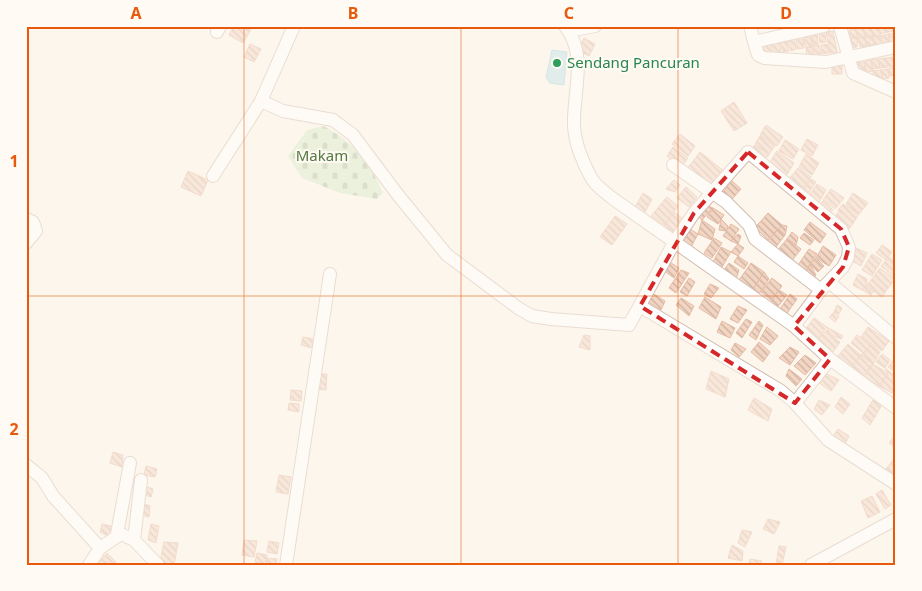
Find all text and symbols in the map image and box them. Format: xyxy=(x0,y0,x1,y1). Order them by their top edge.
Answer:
text: A xyxy=(130,2,142,24)
text: B xyxy=(348,2,358,24)
text: C xyxy=(564,2,574,24)
text: D xyxy=(780,2,792,24)
place label: Sendang Pancuran xyxy=(567,52,700,72)
marker: Sendang Pancuran xyxy=(551,57,563,69)
park label: Makam xyxy=(296,145,348,165)
text: 1 xyxy=(9,150,19,172)
text: 2 xyxy=(9,418,19,440)

